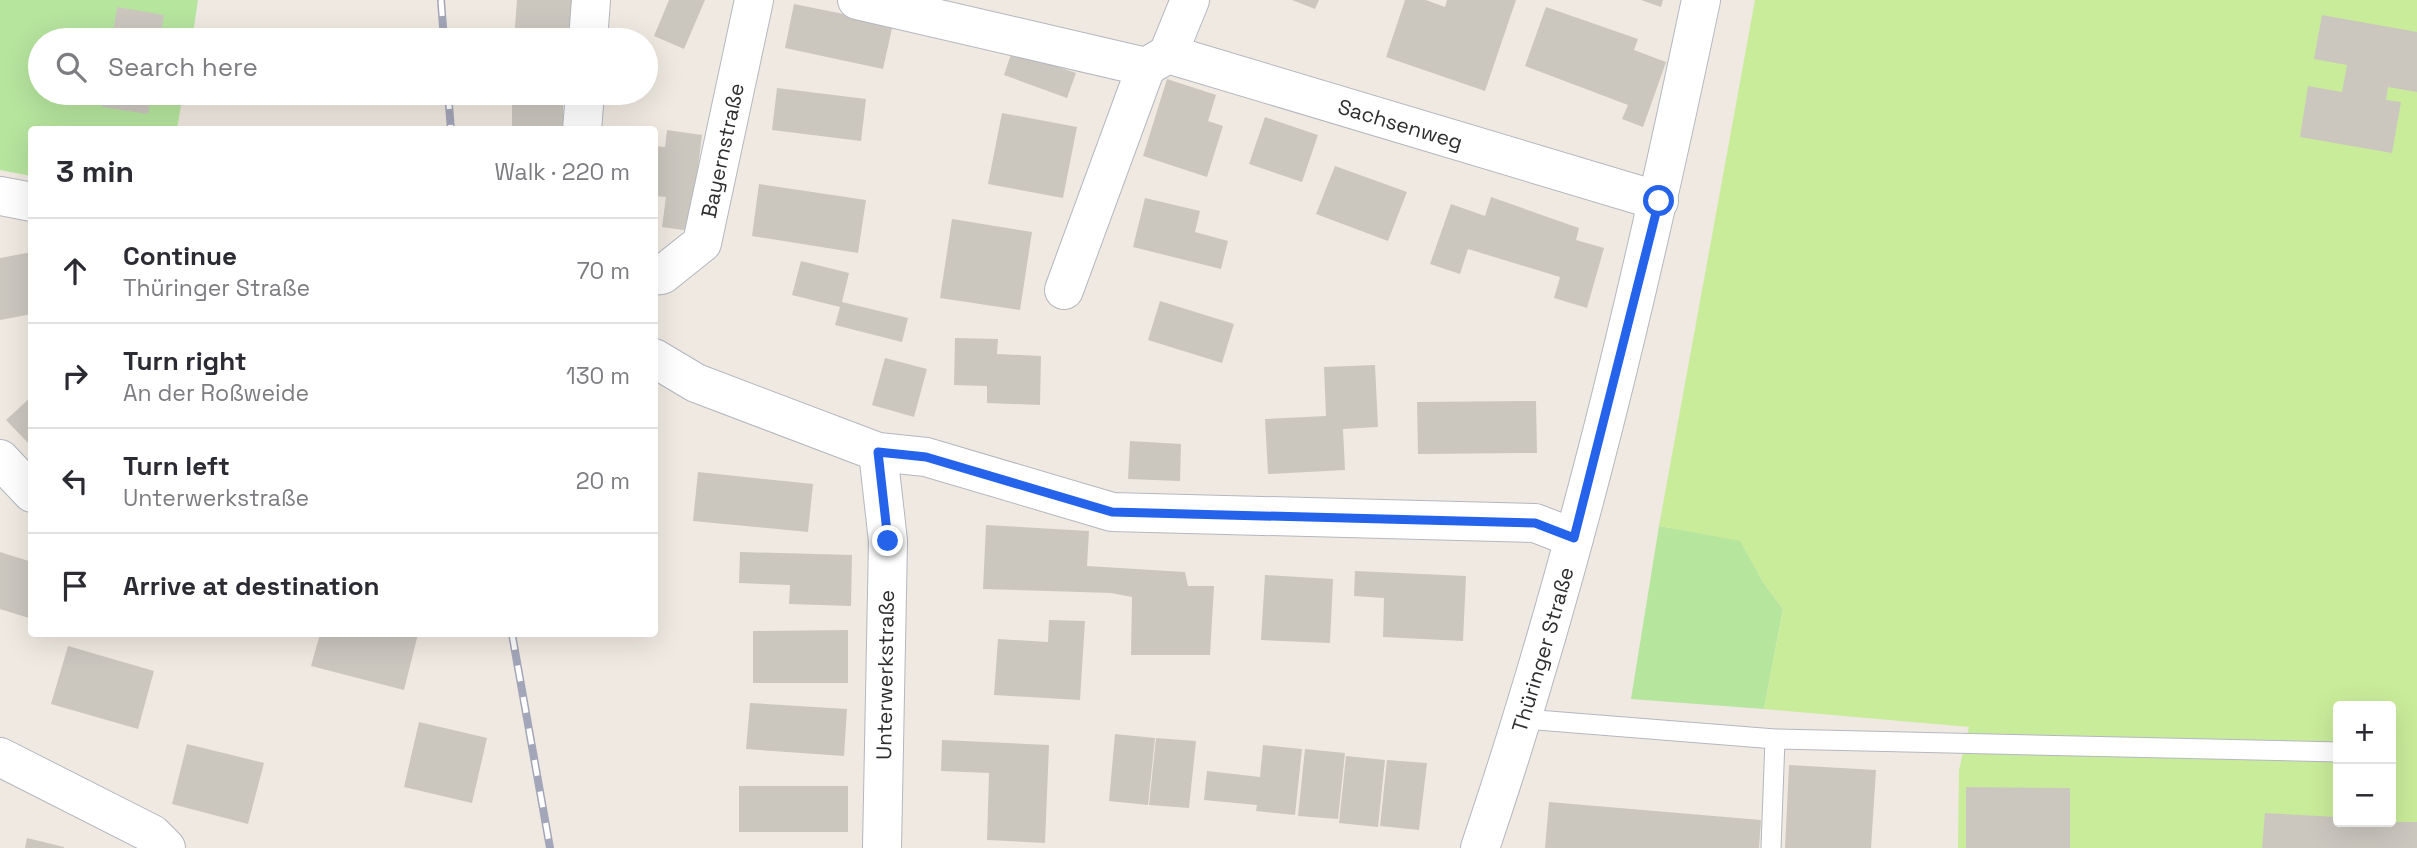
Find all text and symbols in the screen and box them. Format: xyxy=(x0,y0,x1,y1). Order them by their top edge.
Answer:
search box xyxy=(28,28,658,105)
icon: search xyxy=(52,48,90,86)
text: Search here xyxy=(108,50,258,84)
street label: Bayernstraße xyxy=(694,80,749,220)
street label: Sachsenweg xyxy=(1335,92,1466,155)
text: 3 min xyxy=(56,152,134,191)
text: Walk · 220 m xyxy=(495,157,630,187)
route start xyxy=(1643,185,1674,216)
text: Continue xyxy=(123,239,237,273)
icon: ahead xyxy=(56,252,94,290)
text: 70 m xyxy=(577,256,630,286)
text: Thüringer Straße xyxy=(123,273,310,303)
text: Turn right xyxy=(123,344,247,378)
icon: right xyxy=(56,357,94,395)
text: 130 m xyxy=(566,361,630,391)
text: An der Roßweide xyxy=(123,378,309,408)
text: Turn left xyxy=(123,449,230,483)
icon: left xyxy=(56,462,94,500)
text: 20 m xyxy=(576,466,630,496)
text: Unterwerkstraße xyxy=(123,483,309,513)
route end xyxy=(872,525,903,556)
street label: Thüringer Straße xyxy=(1505,564,1579,735)
icon: arrive xyxy=(56,567,94,605)
text: Arrive at destination xyxy=(123,569,380,603)
street label: Unterwerkstraße xyxy=(870,590,900,760)
map controls xyxy=(2333,701,2396,827)
button: + xyxy=(2333,701,2396,764)
button: − xyxy=(2333,764,2396,827)

